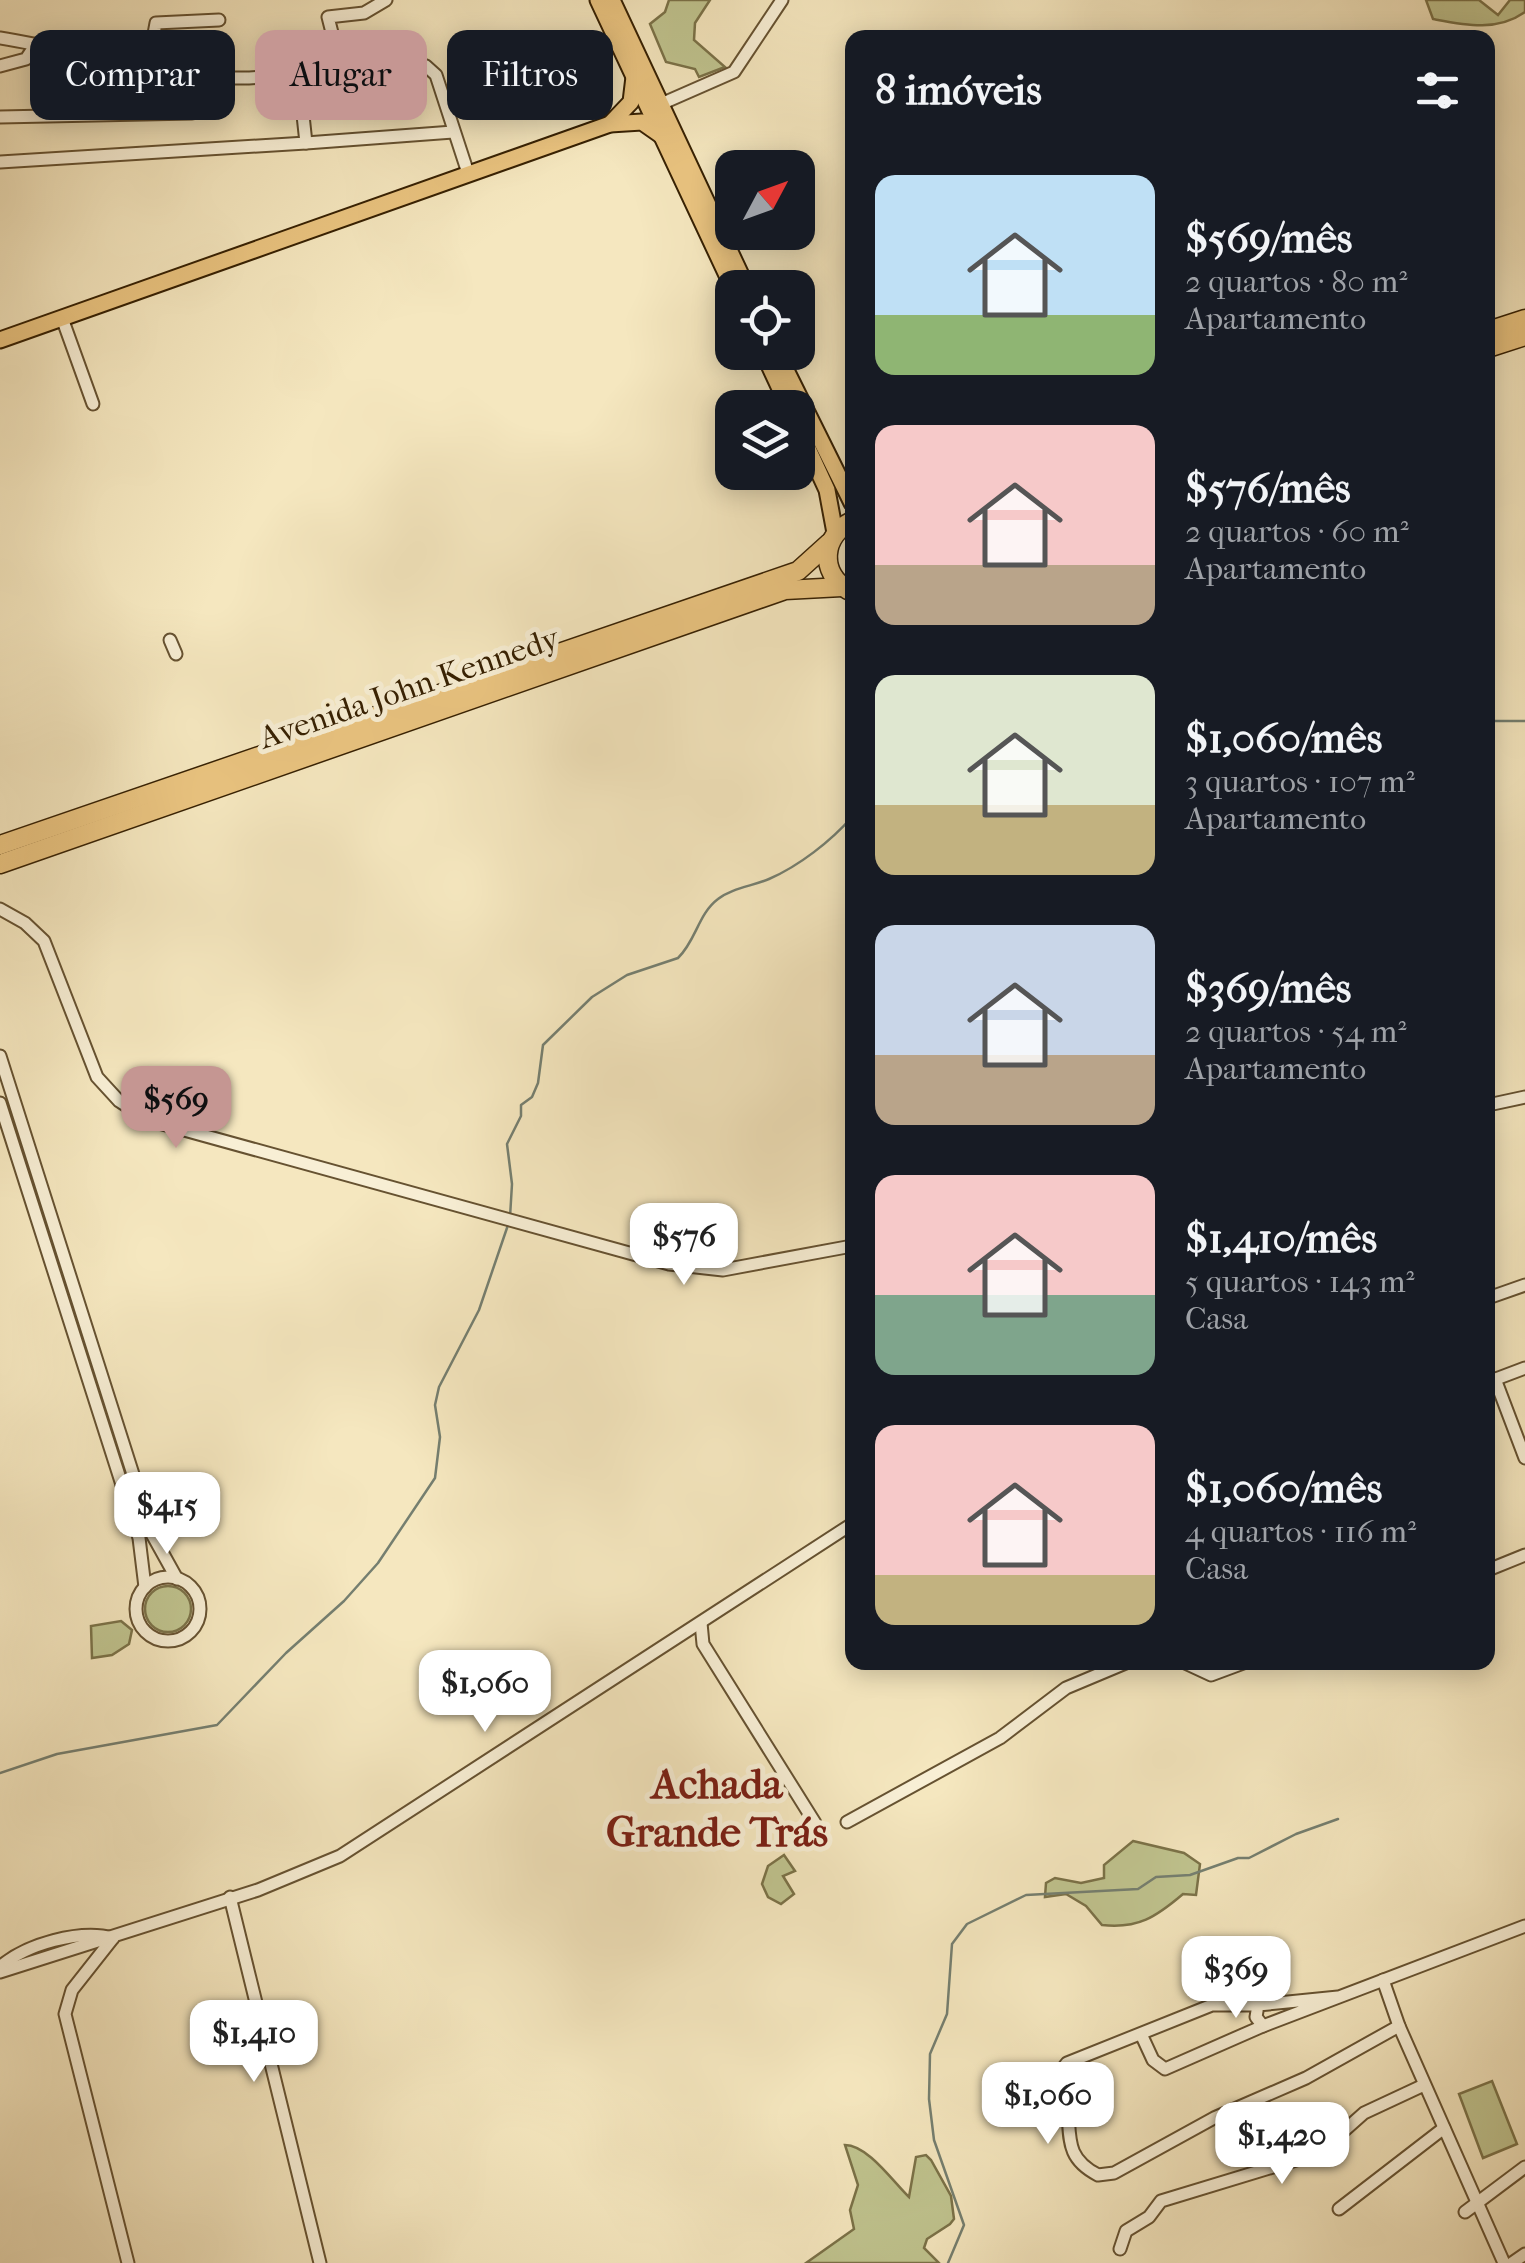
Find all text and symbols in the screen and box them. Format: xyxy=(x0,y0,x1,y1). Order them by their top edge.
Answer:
chip: Comprar xyxy=(30,30,235,120)
chip: Alugar xyxy=(255,30,427,120)
chip: Filtros xyxy=(447,30,613,120)
icon: filters xyxy=(1410,63,1465,118)
text: 8 imóveis xyxy=(875,66,1042,115)
north arrow xyxy=(715,150,815,250)
map controls xyxy=(715,150,815,490)
text: $569/mês xyxy=(1185,214,1352,263)
icon: home xyxy=(955,215,1075,335)
text: 2 quartos · 80 m² xyxy=(1185,263,1407,300)
button: locate xyxy=(715,270,815,370)
text: Apartamento xyxy=(1185,300,1366,337)
button: layers xyxy=(715,390,815,490)
text: $576/mês xyxy=(1185,464,1351,513)
icon: home xyxy=(955,465,1075,585)
text: 2 quartos · 60 m² xyxy=(1185,513,1409,550)
text: Apartamento xyxy=(1185,550,1366,587)
street label: Avenida John Kennedy xyxy=(252,619,565,757)
text: $1,060/mês xyxy=(1185,714,1382,763)
icon: home xyxy=(955,715,1075,835)
text: 3 quartos · 107 m² xyxy=(1185,763,1415,800)
text: Apartamento xyxy=(1185,800,1366,837)
text: $369/mês xyxy=(1185,964,1351,1013)
icon: home xyxy=(955,965,1075,1085)
text: 2 quartos · 54 m² xyxy=(1185,1013,1406,1050)
text: Apartamento xyxy=(1185,1050,1366,1087)
pin: $569 xyxy=(117,1066,235,1151)
text: $569 xyxy=(143,1080,209,1117)
pin: $576 xyxy=(625,1203,743,1288)
text: $1,410/mês xyxy=(1185,1214,1377,1263)
icon: home xyxy=(955,1215,1075,1335)
text: $576 xyxy=(652,1217,716,1254)
text: 5 quartos · 143 m² xyxy=(1185,1263,1415,1300)
text: Casa xyxy=(1185,1300,1248,1337)
text: $1,060/mês xyxy=(1185,1464,1382,1513)
icon: home xyxy=(955,1465,1075,1585)
pin: $415 xyxy=(108,1472,226,1557)
text: $415 xyxy=(136,1486,198,1523)
text: 4 quartos · 116 m² xyxy=(1185,1513,1416,1550)
text: Casa xyxy=(1185,1550,1248,1587)
pin: $1,060 xyxy=(404,1650,566,1735)
text: $1,060 xyxy=(441,1664,529,1701)
district label: Achada Grande Trás xyxy=(606,1760,828,1857)
pin: $369 xyxy=(1177,1936,1295,2021)
text: $369 xyxy=(1204,1950,1268,1987)
pin: $1,410 xyxy=(173,2000,335,2085)
text: $1,410 xyxy=(212,2014,296,2051)
pin: $1,060 xyxy=(967,2062,1129,2147)
text: $1,060 xyxy=(1004,2076,1092,2113)
pin: $1,420 xyxy=(1201,2102,1363,2187)
text: $1,420 xyxy=(1237,2116,1327,2153)

